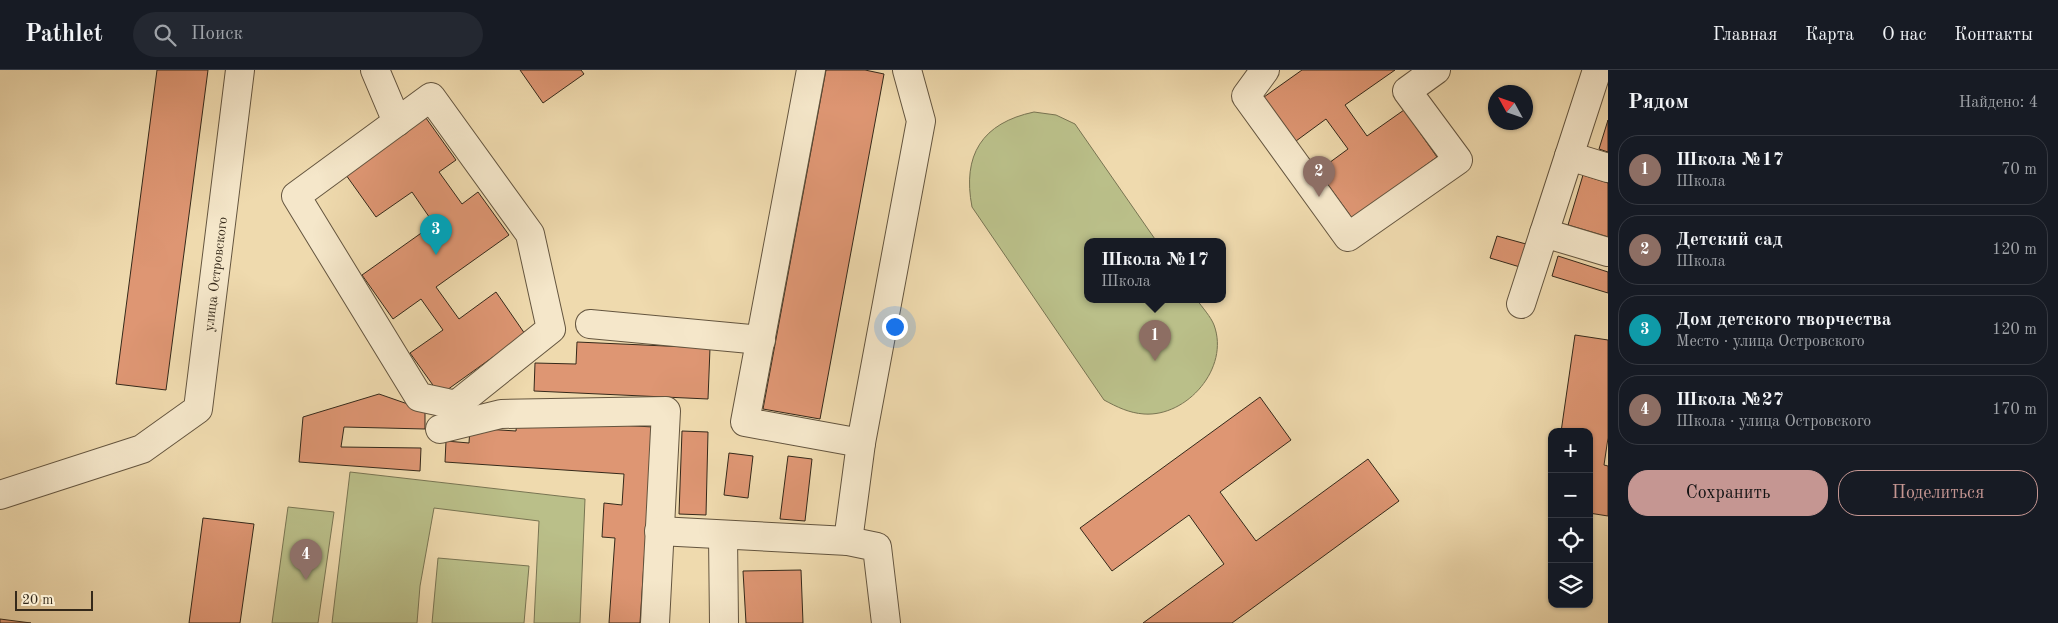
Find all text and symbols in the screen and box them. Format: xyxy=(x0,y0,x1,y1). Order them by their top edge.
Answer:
search box xyxy=(133,12,483,57)
icon: search xyxy=(151,21,179,49)
text: Pathlet xyxy=(25,23,103,47)
text: Поиск xyxy=(191,25,243,44)
text: Главная xyxy=(1713,26,1777,44)
text: Карта xyxy=(1805,26,1854,44)
text: О нас xyxy=(1882,26,1926,44)
text: Контакты xyxy=(1954,26,2033,44)
north arrow xyxy=(1488,85,1533,130)
text: Рядом xyxy=(1628,92,1689,113)
text: Найдено: 4 xyxy=(1959,95,2038,111)
text: Школа №17 xyxy=(1676,151,1784,170)
pin: 2 xyxy=(1303,156,1335,197)
text: 1 xyxy=(1640,162,1650,178)
text: 70 m xyxy=(2001,162,2037,178)
text: Школа xyxy=(1676,174,1726,190)
pin: 3 xyxy=(420,214,452,255)
street label: улица Островского xyxy=(202,216,230,332)
text: Детский сад xyxy=(1676,231,1783,250)
popup xyxy=(1084,238,1226,303)
text: 2 xyxy=(1640,242,1650,258)
text: 120 m xyxy=(1992,242,2037,258)
text: Школа №17 xyxy=(1101,251,1209,270)
text: Школа xyxy=(1676,254,1726,270)
text: Школа xyxy=(1101,274,1151,290)
text: Дом детского творчества xyxy=(1676,311,1891,330)
your location xyxy=(882,314,908,340)
pin: 1 xyxy=(1139,320,1171,361)
text: 3 xyxy=(1640,322,1650,338)
text: 120 m xyxy=(1992,322,2037,338)
text: Место · улица Островского xyxy=(1676,334,1865,350)
text: Школа №27 xyxy=(1676,391,1784,410)
text: 4 xyxy=(1640,402,1650,418)
text: 170 m xyxy=(1992,402,2037,418)
text: Школа · улица Островского xyxy=(1676,414,1871,430)
map controls xyxy=(1548,428,1593,608)
button: + xyxy=(1548,428,1593,473)
button: Сохранить xyxy=(1628,470,1828,516)
button: Поделиться xyxy=(1838,470,2038,516)
button: − xyxy=(1548,473,1593,518)
button: locate xyxy=(1548,518,1593,563)
pin: 4 xyxy=(290,539,322,580)
button: layers xyxy=(1548,563,1593,608)
scale bar xyxy=(15,588,92,611)
text: 20 m xyxy=(22,593,53,607)

